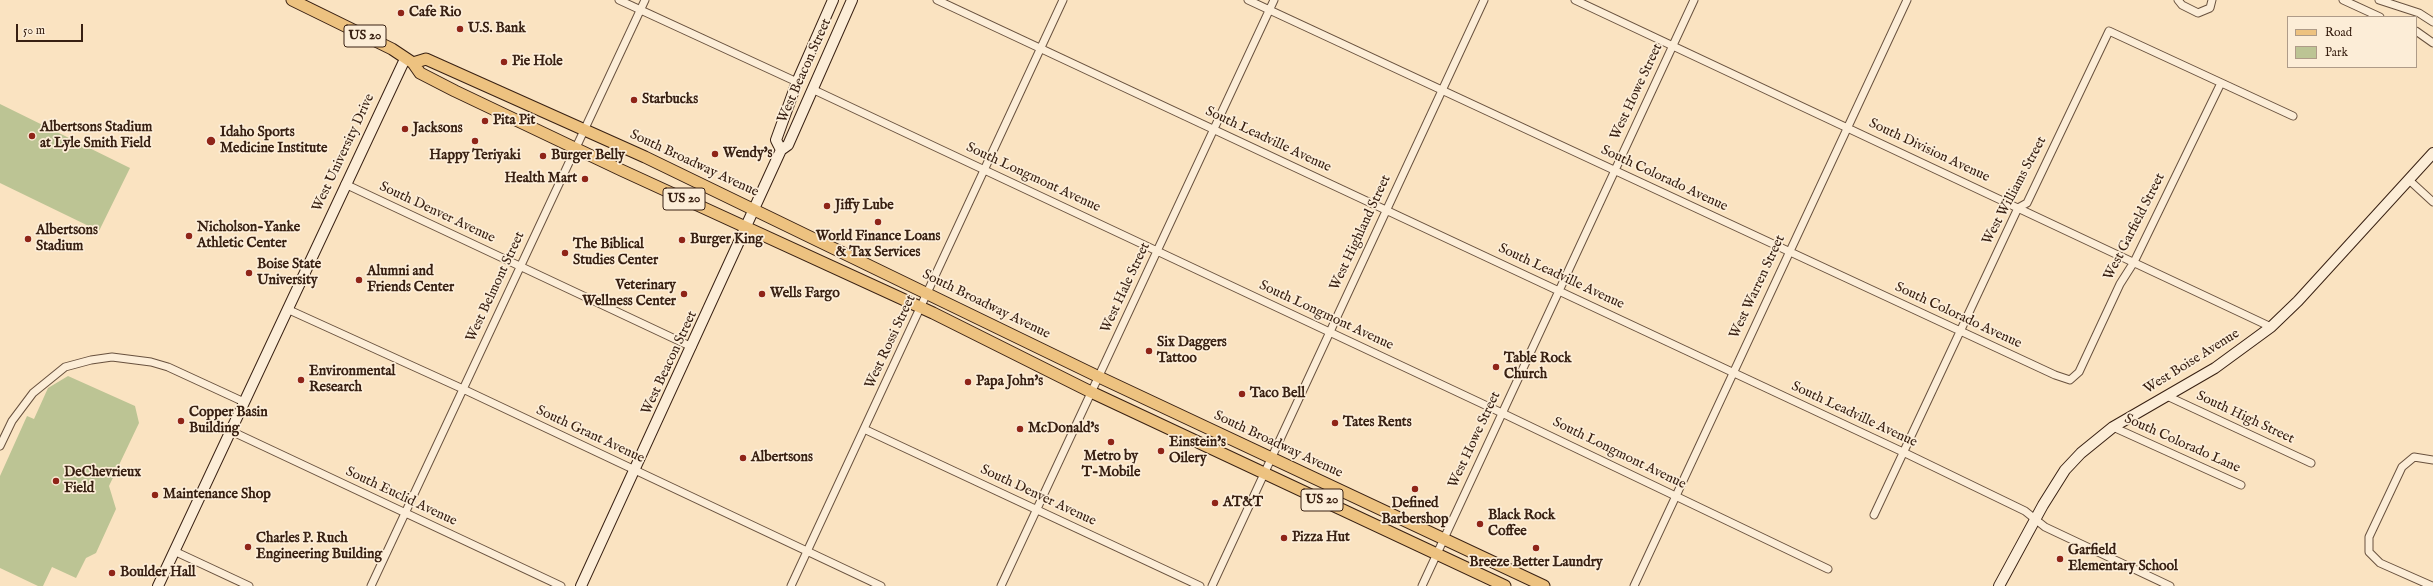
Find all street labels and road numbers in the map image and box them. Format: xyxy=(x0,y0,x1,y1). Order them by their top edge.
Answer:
street label: West Beacon Street xyxy=(774,16,836,126)
road number: US 20 xyxy=(344,25,386,47)
street label: West Howe Street xyxy=(1607,41,1667,143)
street label: West University Drive xyxy=(309,91,379,215)
street label: South Leadville Avenue xyxy=(1202,103,1334,177)
street label: South Division Avenue xyxy=(1866,116,1992,186)
street label: South Broadway Avenue xyxy=(627,127,761,201)
street label: West Williams Street xyxy=(1979,134,2051,248)
street label: South Longmont Avenue xyxy=(963,139,1103,217)
street label: South Colorado Avenue xyxy=(1598,142,1730,216)
street label: West Garfield Street xyxy=(2101,171,2169,283)
street label: West Highland Street xyxy=(1327,173,1395,293)
street label: South Denver Avenue xyxy=(376,179,498,247)
road number: US 20 xyxy=(663,188,705,210)
street label: West Belmont Street xyxy=(463,229,529,345)
street label: West Warren Street xyxy=(1727,233,1789,341)
street label: West Hale Street xyxy=(1098,240,1154,336)
street label: South Leadville Avenue xyxy=(1495,240,1627,314)
street label: South Broadway Avenue xyxy=(919,267,1053,343)
street label: South Longmont Avenue xyxy=(1256,277,1396,355)
street label: South Colorado Avenue xyxy=(1892,279,2024,353)
street label: West Rossi Street xyxy=(862,292,920,392)
street label: West Beacon Street xyxy=(639,309,701,417)
street label: West Boise Avenue xyxy=(2141,326,2243,398)
street label: South Leadville Avenue xyxy=(1788,378,1920,452)
street label: South High Street xyxy=(2193,388,2297,448)
street label: West Howe Street xyxy=(1445,389,1505,491)
street label: South Grant Avenue xyxy=(533,403,647,467)
street label: South Broadway Avenue xyxy=(1211,408,1345,482)
street label: South Colorado Lane xyxy=(2121,411,2243,477)
street label: South Longmont Avenue xyxy=(1550,414,1688,494)
street label: South Denver Avenue xyxy=(977,462,1099,530)
street label: South Euclid Avenue xyxy=(343,464,459,530)
road number: US 20 xyxy=(1301,489,1343,511)

